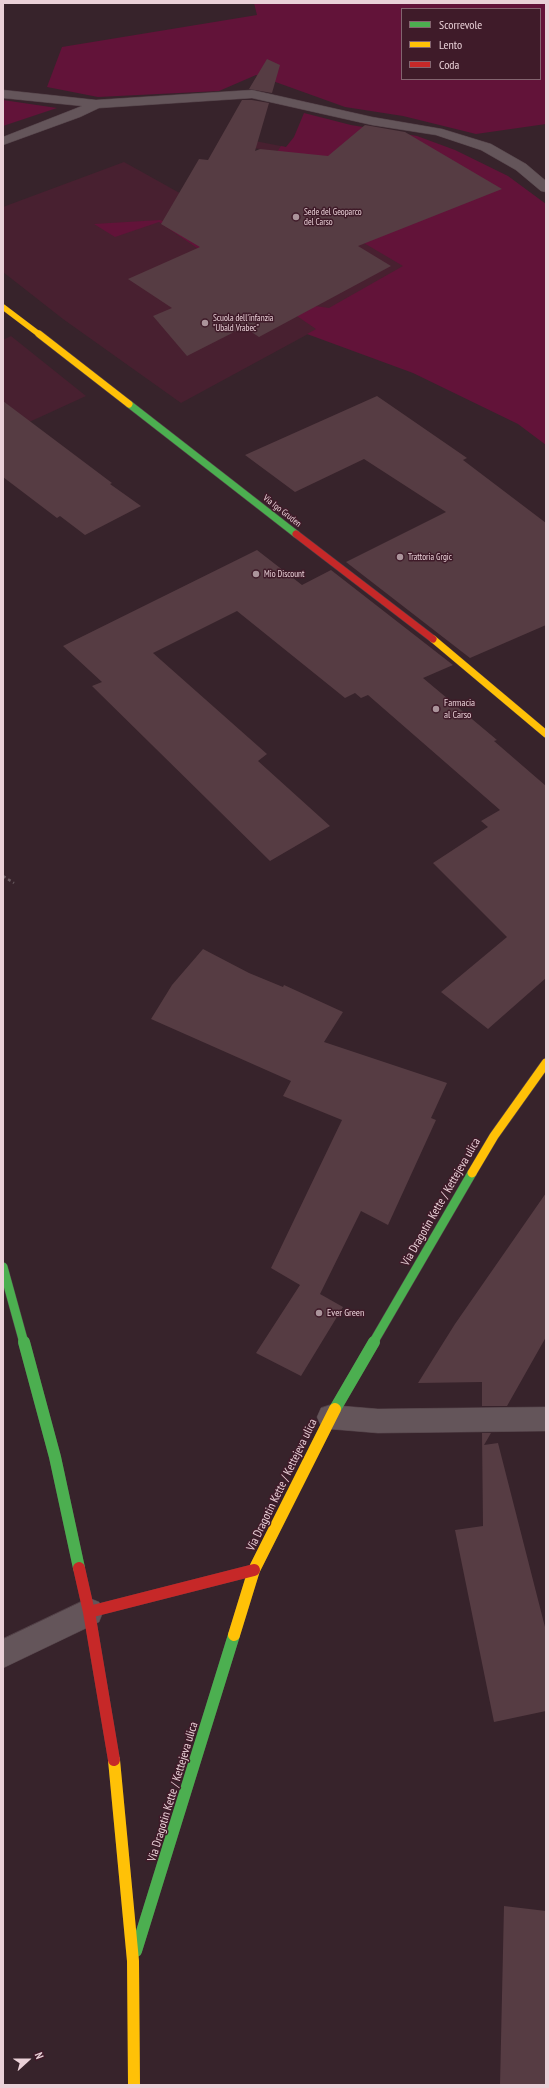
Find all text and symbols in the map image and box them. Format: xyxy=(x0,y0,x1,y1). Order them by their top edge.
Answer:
legend xyxy=(401,8,541,80)
text: Scorrevole xyxy=(439,17,482,32)
text: Lento xyxy=(439,37,462,52)
text: Coda xyxy=(439,57,459,72)
place label: Sede del Geoparco del Carso xyxy=(304,207,362,228)
marker: Sede del Geoparco del Carso xyxy=(291,212,301,222)
place label: Scuola dell'infanzia "Ubald Vrabec" xyxy=(213,313,273,334)
marker: Scuola dell'infanzia "Ubald Vrabec" xyxy=(200,318,210,328)
street label: Via Igo Gruden xyxy=(261,493,303,529)
marker: Trattoria Grgic xyxy=(395,552,405,562)
place label: Trattoria Grgic xyxy=(408,552,452,562)
marker: Mio Discount xyxy=(251,569,261,579)
place label: Mio Discount xyxy=(264,569,304,579)
place label: Farmacia al Carso xyxy=(444,697,475,720)
marker: Farmacia al Carso xyxy=(431,704,441,714)
street label: Via Dragotin Kette / Kettejeva ulica xyxy=(398,1135,484,1269)
place label: Ever Green xyxy=(327,1307,364,1319)
marker: Ever Green xyxy=(314,1308,324,1318)
street label: Via Dragotin Kette / Kettejeva ulica xyxy=(244,1417,320,1553)
street label: Via Dragotin Kette / Kettejeva ulica xyxy=(145,1720,201,1864)
north arrow xyxy=(8,2040,48,2080)
text: N xyxy=(32,2050,47,2061)

